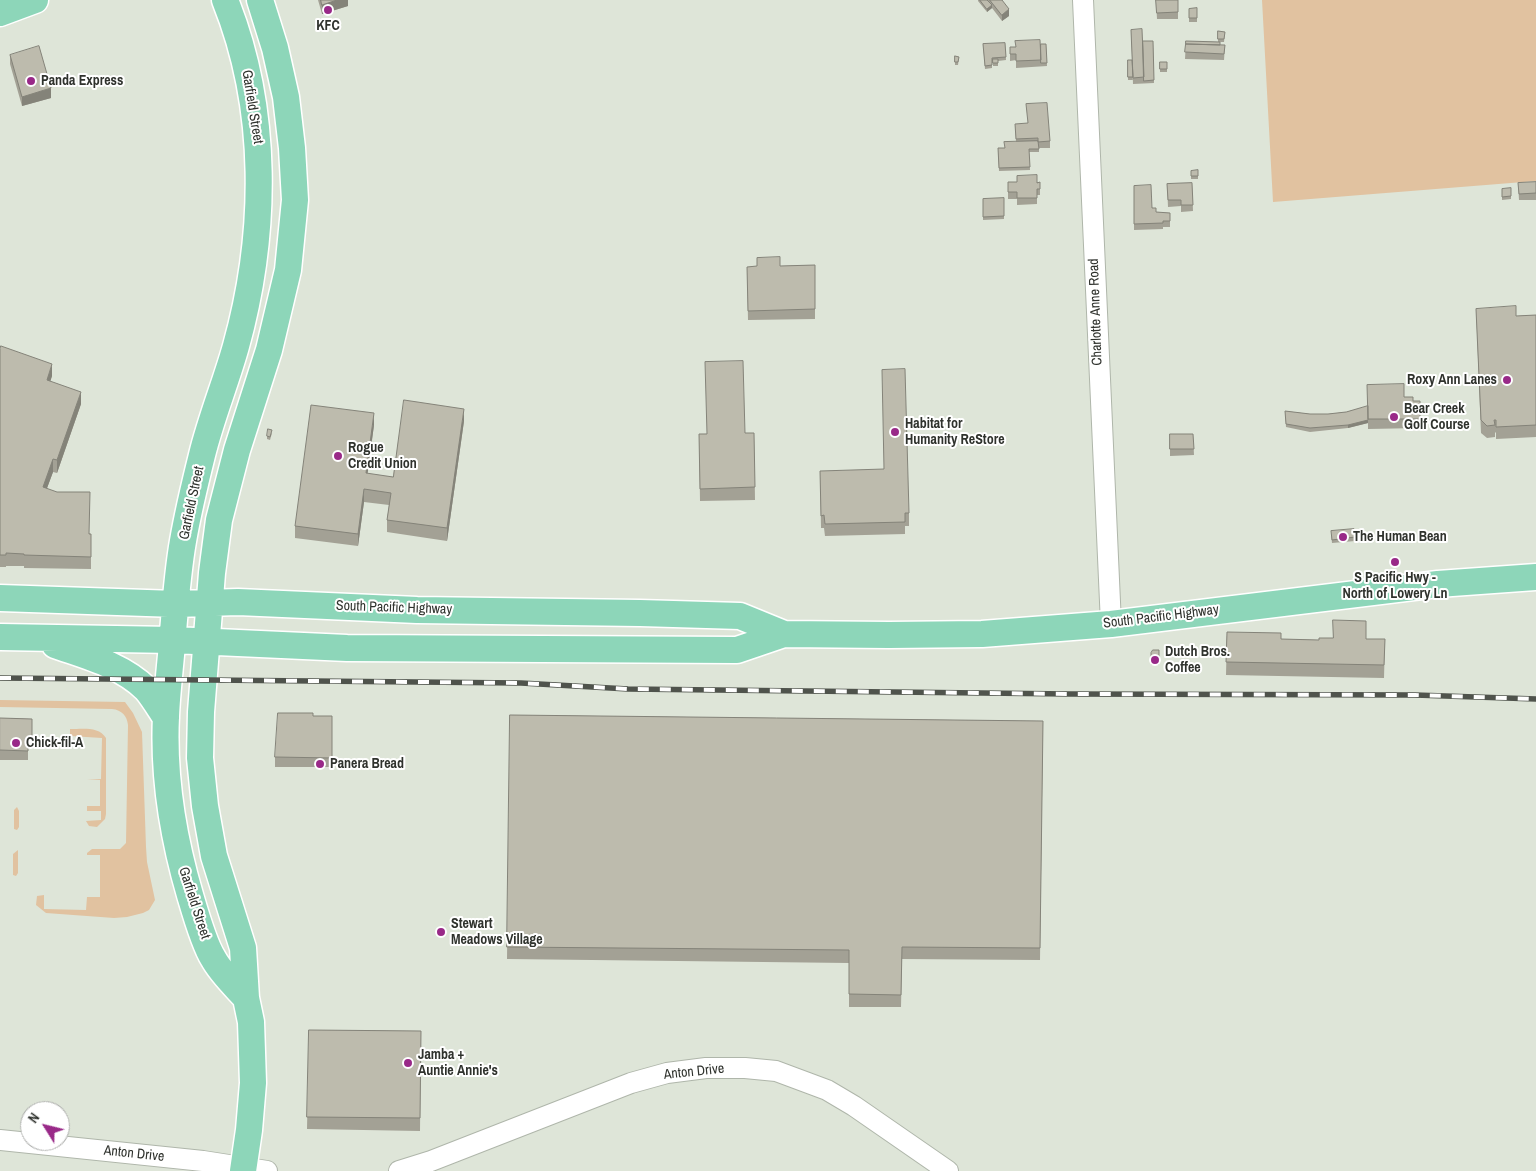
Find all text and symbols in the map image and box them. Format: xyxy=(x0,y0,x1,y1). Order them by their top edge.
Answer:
marker: KFC xyxy=(322,4,334,16)
place label: KFC xyxy=(316,18,340,34)
street label: Garfield Street xyxy=(238,69,266,145)
place label: Panda Express xyxy=(41,73,123,89)
marker: Panda Express xyxy=(25,75,37,87)
street label: Charlotte Anne Road xyxy=(1086,258,1106,366)
place label: Roxy Ann Lanes xyxy=(1407,372,1497,388)
marker: Roxy Ann Lanes xyxy=(1501,374,1513,386)
place label: Bear Creek Golf Course xyxy=(1404,401,1470,434)
marker: Bear Creek Golf Course xyxy=(1388,411,1400,423)
place label: Habitat for Humanity ReStore xyxy=(905,416,1005,448)
marker: Habitat for Humanity ReStore xyxy=(889,426,901,438)
place label: Rogue Credit Union xyxy=(348,440,417,472)
marker: Rogue Credit Union xyxy=(332,450,344,462)
street label: Garfield Street xyxy=(176,465,208,541)
place label: The Human Bean xyxy=(1353,529,1447,545)
marker: The Human Bean xyxy=(1337,531,1349,543)
marker: S Pacific Hwy - North of Lowery Ln xyxy=(1389,556,1401,568)
place label: S Pacific Hwy - North of Lowery Ln xyxy=(1342,570,1448,602)
street label: South Pacific Highway xyxy=(336,598,452,618)
street label: South Pacific Highway xyxy=(1102,602,1220,632)
place label: Dutch Bros. Coffee xyxy=(1165,644,1230,676)
marker: Dutch Bros. Coffee xyxy=(1149,654,1161,666)
place label: Chick-fil-A xyxy=(26,735,83,751)
marker: Chick-fil-A xyxy=(10,737,22,749)
place label: Panera Bread xyxy=(330,756,404,772)
marker: Panera Bread xyxy=(314,758,326,770)
street label: Garfield Street xyxy=(174,865,214,941)
place label: Stewart Meadows Village xyxy=(451,916,543,949)
marker: Stewart Meadows Village xyxy=(435,926,447,938)
place label: Jamba + Auntie Annie's xyxy=(418,1047,498,1080)
marker: Jamba + Auntie Annie's xyxy=(402,1057,414,1069)
street label: Anton Drive xyxy=(663,1060,725,1084)
north arrow xyxy=(20,1101,70,1151)
text: N xyxy=(24,1109,43,1126)
street label: Anton Drive xyxy=(103,1142,165,1166)

